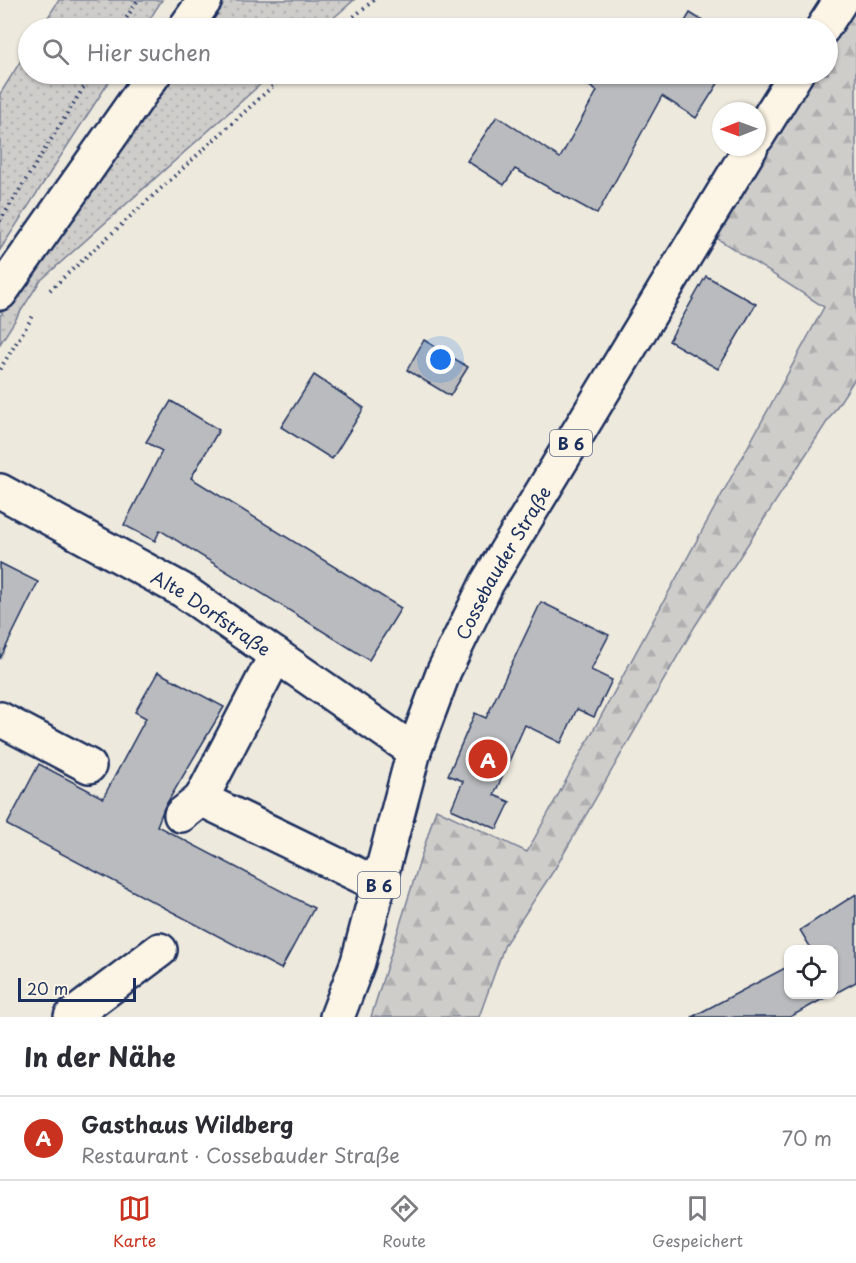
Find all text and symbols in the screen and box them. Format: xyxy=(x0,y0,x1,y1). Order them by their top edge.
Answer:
search box xyxy=(18,18,838,84)
icon: search xyxy=(39,35,72,68)
text: Hier suchen xyxy=(87,35,211,68)
north arrow xyxy=(712,102,766,156)
your location xyxy=(426,345,455,374)
road number: B 6 xyxy=(550,430,592,456)
street label: Cossebauder Straße xyxy=(448,480,557,644)
street label: Alte Dorfstraße xyxy=(147,563,277,662)
pin: A xyxy=(468,736,508,782)
road number: B 6 xyxy=(358,872,400,898)
map controls xyxy=(784,945,838,999)
button: locate xyxy=(784,945,838,999)
scale bar xyxy=(18,975,136,1002)
text: 20 m xyxy=(27,976,68,1000)
text: In der Nähe xyxy=(24,1037,176,1076)
text: Gasthaus Wildberg xyxy=(81,1107,294,1140)
text: A xyxy=(36,1123,51,1153)
text: 70 m xyxy=(782,1123,832,1153)
text: Restaurant · Cossebauder Straße xyxy=(81,1140,400,1170)
tab: Karte xyxy=(113,1192,156,1252)
tab: Route xyxy=(382,1192,426,1252)
tab: Gespeichert xyxy=(652,1192,743,1252)

